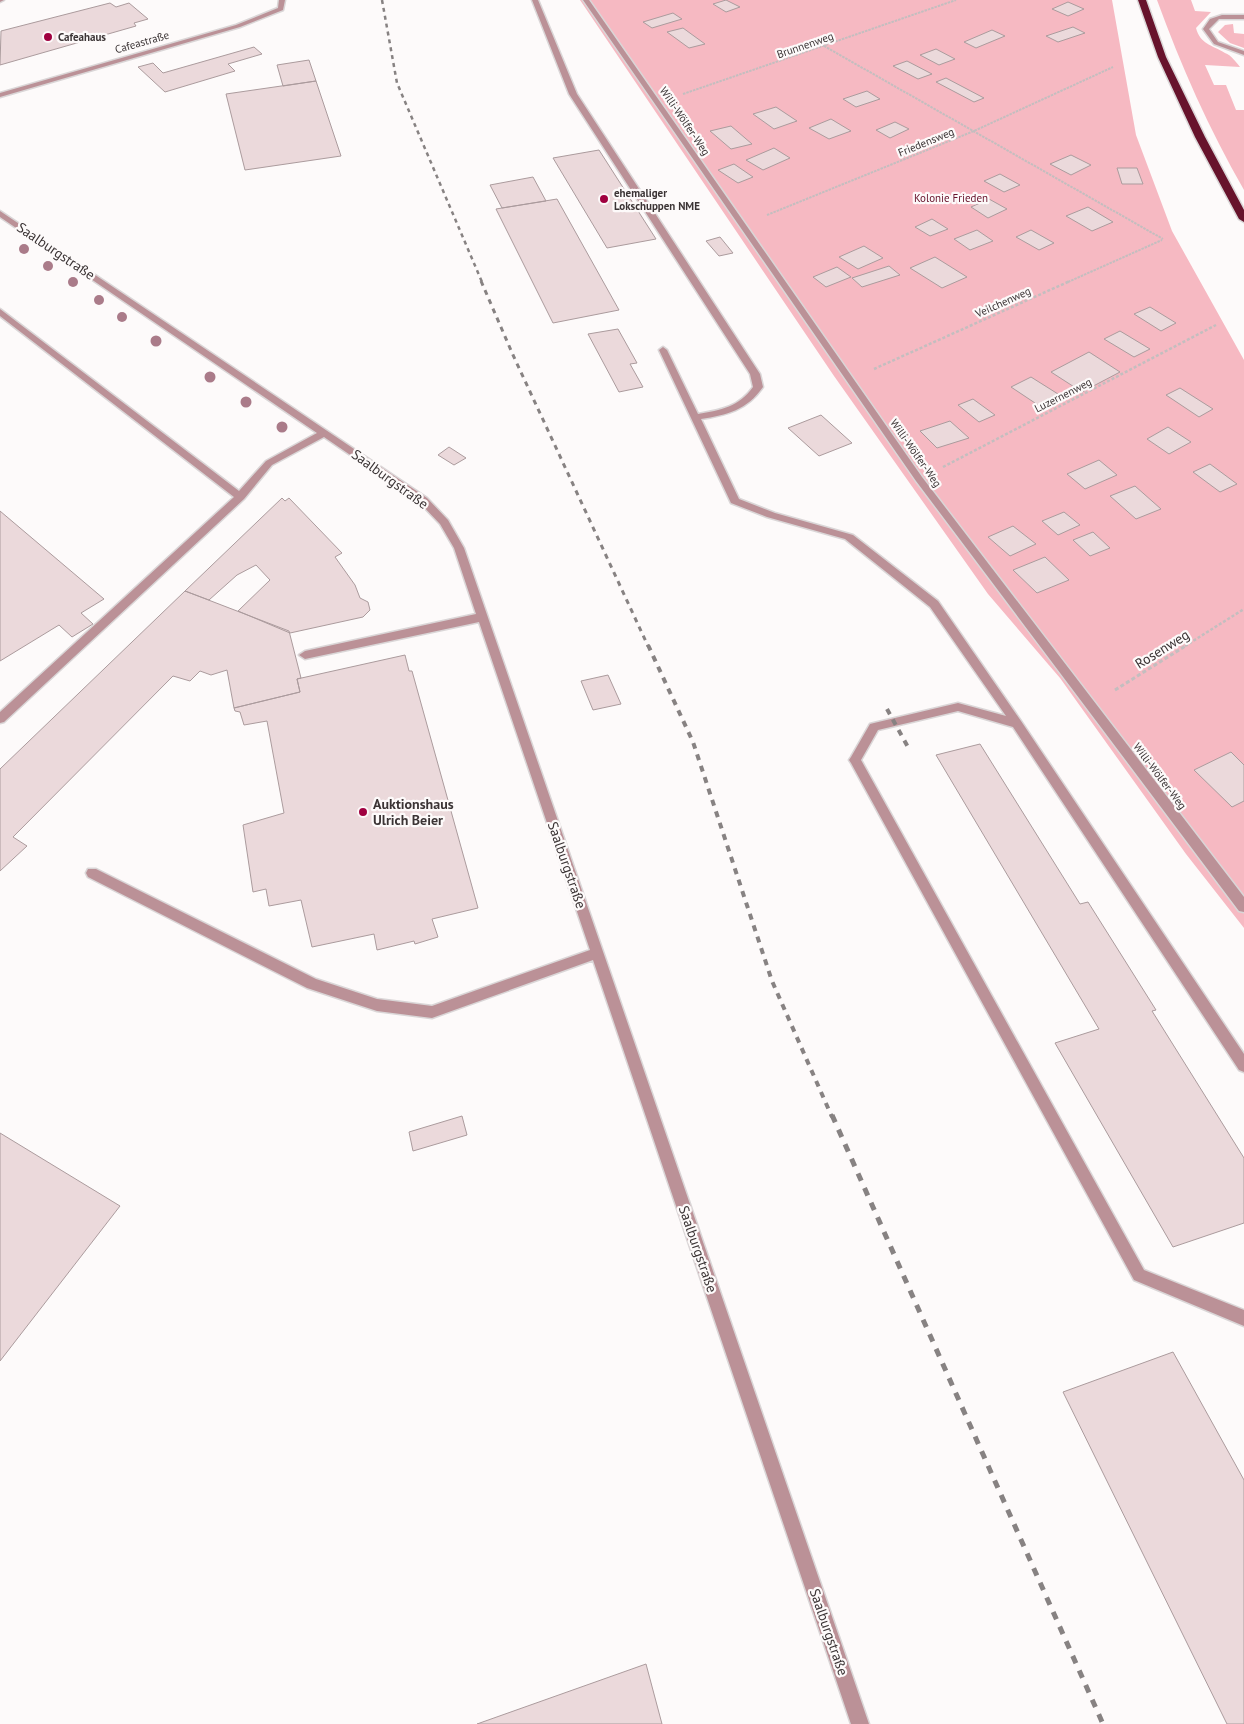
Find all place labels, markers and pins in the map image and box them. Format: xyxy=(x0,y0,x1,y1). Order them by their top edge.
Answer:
place label: Cafeahaus xyxy=(58,30,106,44)
marker: Cafeahaus xyxy=(42,31,54,43)
place label: ehemaliger Lokschuppen NME xyxy=(614,186,700,213)
marker: ehemaliger Lokschuppen NME xyxy=(598,193,610,205)
place label: Auktionshaus Ulrich Beier xyxy=(373,795,454,829)
marker: Auktionshaus Ulrich Beier xyxy=(357,806,369,818)

